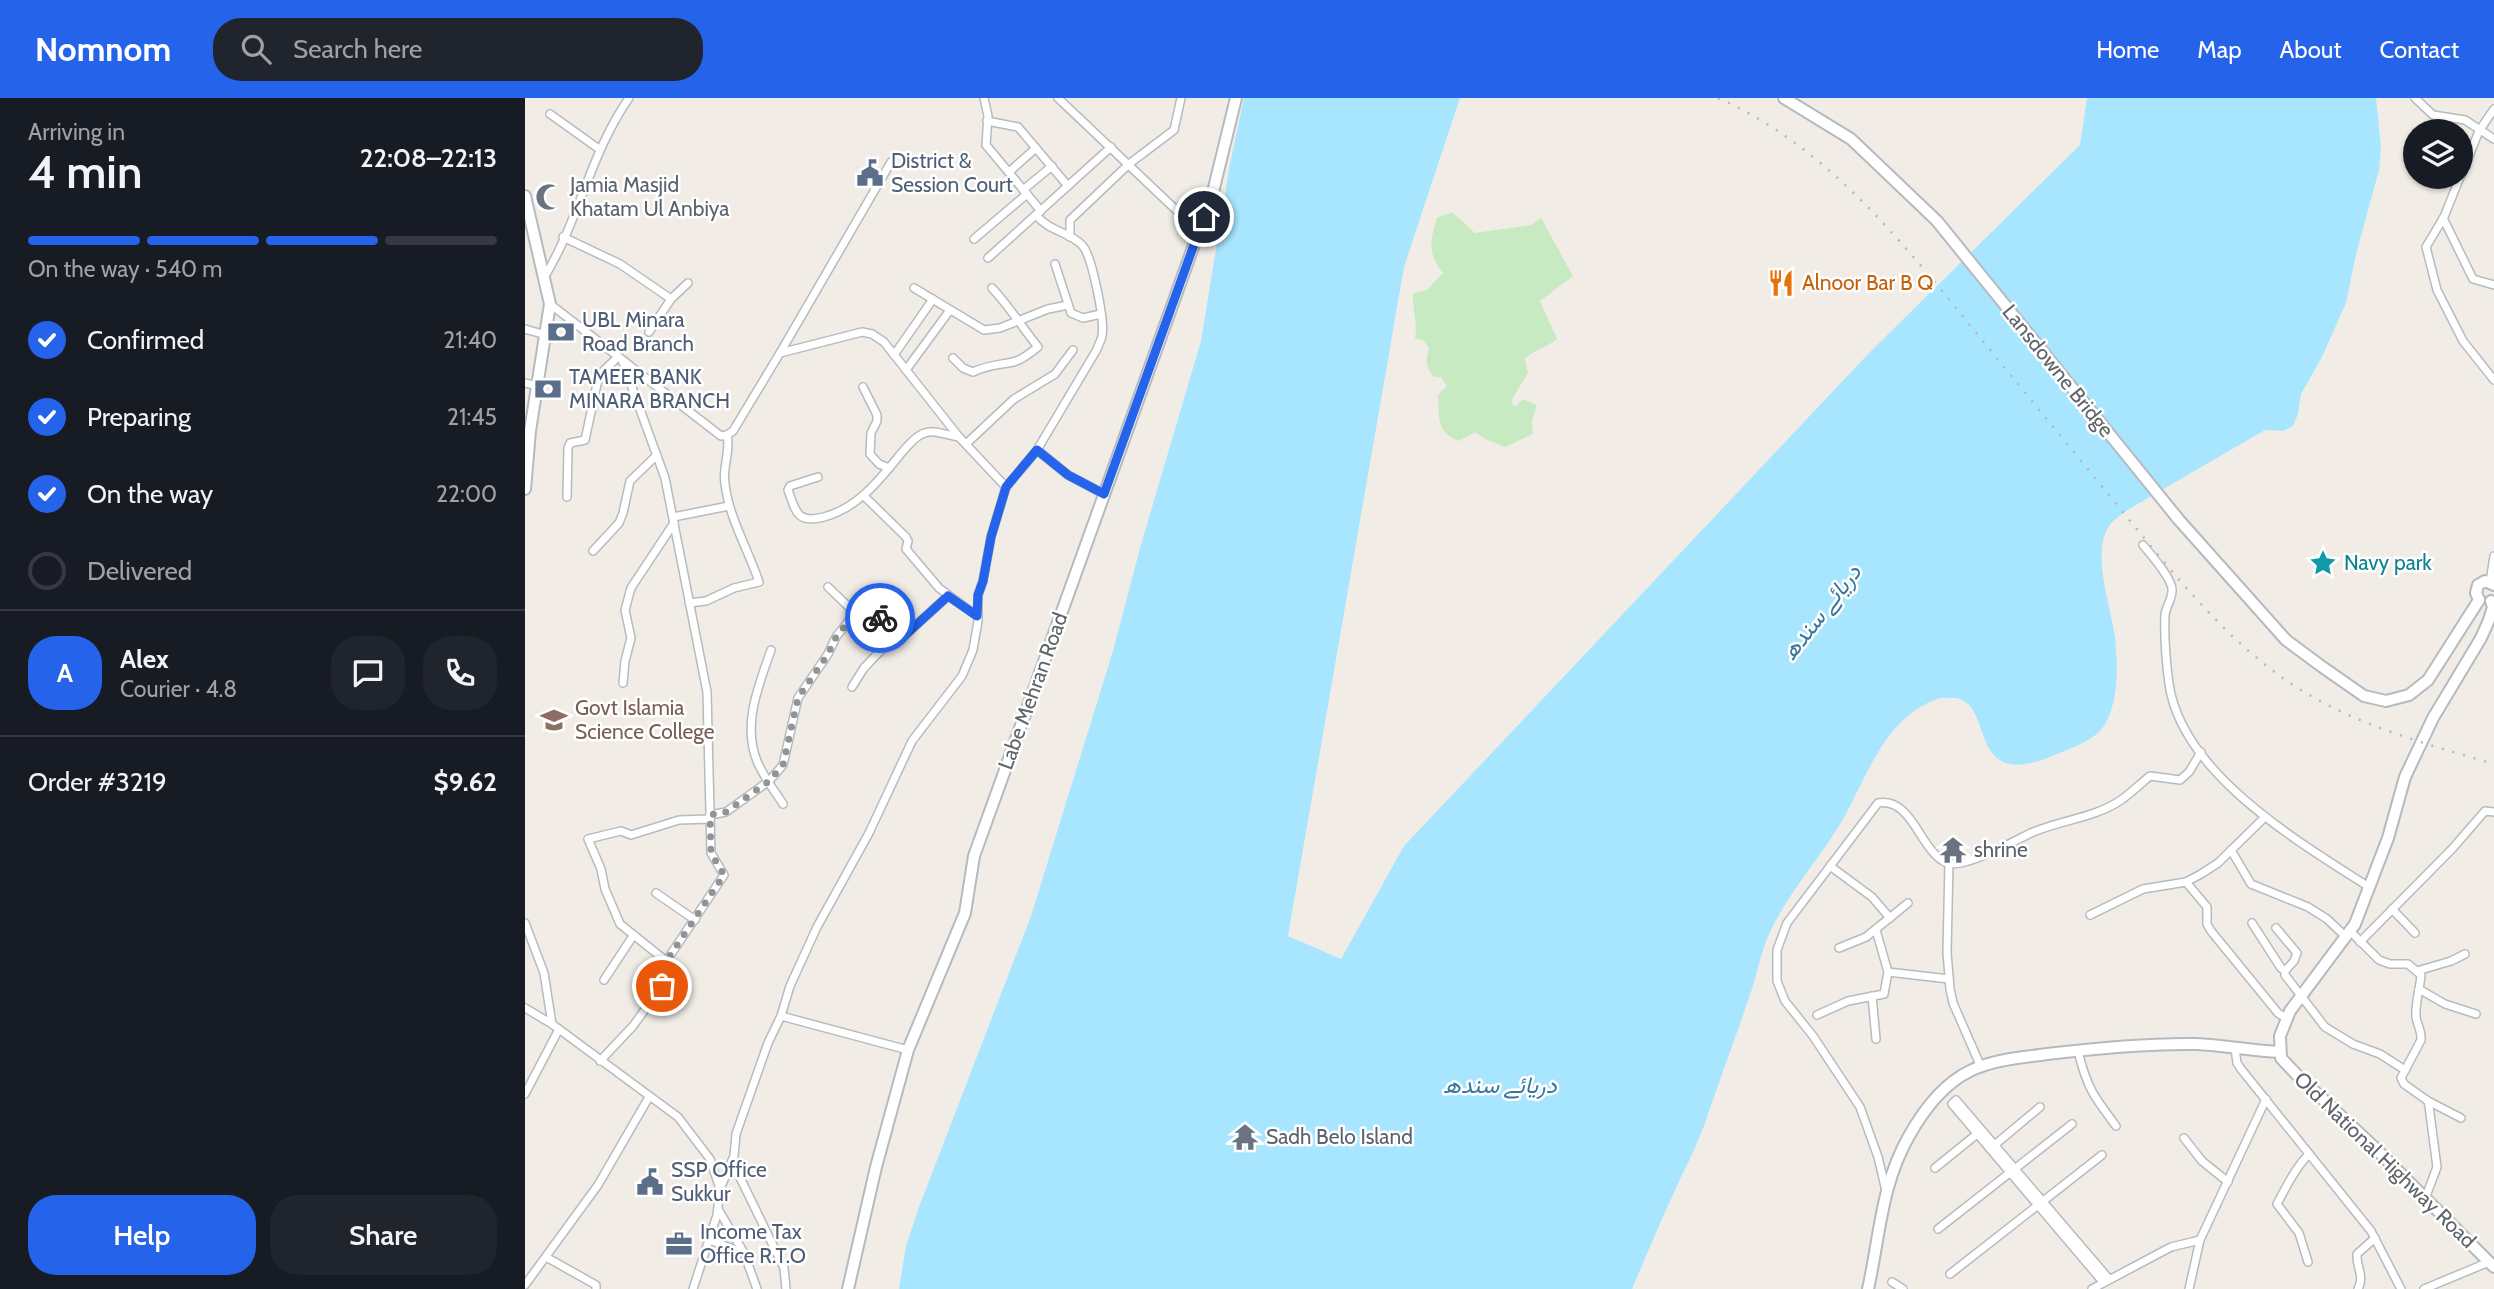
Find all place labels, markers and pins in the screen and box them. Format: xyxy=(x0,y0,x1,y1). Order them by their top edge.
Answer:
place label: District & Session Court xyxy=(891,148,1013,197)
public building icon: District & Session Court xyxy=(855,158,885,188)
place label: Jamia Masjid Khatam Ul Anbiya xyxy=(569,172,729,221)
mosque icon: Jamia Masjid Khatam Ul Anbiya xyxy=(534,182,564,212)
pin xyxy=(1174,187,1234,247)
restaurant icon: Alnoor Bar B Q xyxy=(1766,268,1796,298)
place label: Alnoor Bar B Q xyxy=(1802,270,1933,295)
place label: UBL Minara Road Branch xyxy=(582,307,694,356)
bank icon: UBL Minara Road Branch xyxy=(546,317,576,347)
place label: TAMEER BANK MINARA BRANCH xyxy=(569,364,730,413)
bank icon: TAMEER BANK MINARA BRANCH xyxy=(533,374,563,404)
place icon: Navy park xyxy=(2308,548,2338,578)
place label: Navy park xyxy=(2344,550,2432,575)
place label: Govt Islamia Science College xyxy=(575,695,715,744)
school or university icon: Govt Islamia Science College xyxy=(539,705,569,735)
temple icon: shrine xyxy=(1938,835,1968,865)
place label: shrine xyxy=(1974,837,2028,862)
pin xyxy=(632,956,692,1016)
temple icon: Sadh Belo Island xyxy=(1230,1122,1260,1152)
place label: Sadh Belo Island xyxy=(1266,1124,1413,1149)
place label: SSP Office Sukkur xyxy=(671,1157,767,1206)
public building icon: SSP Office Sukkur xyxy=(635,1167,665,1197)
place label: Income Tax Office R.T.O xyxy=(700,1219,806,1268)
office icon: Income Tax Office R.T.O xyxy=(664,1229,694,1259)

